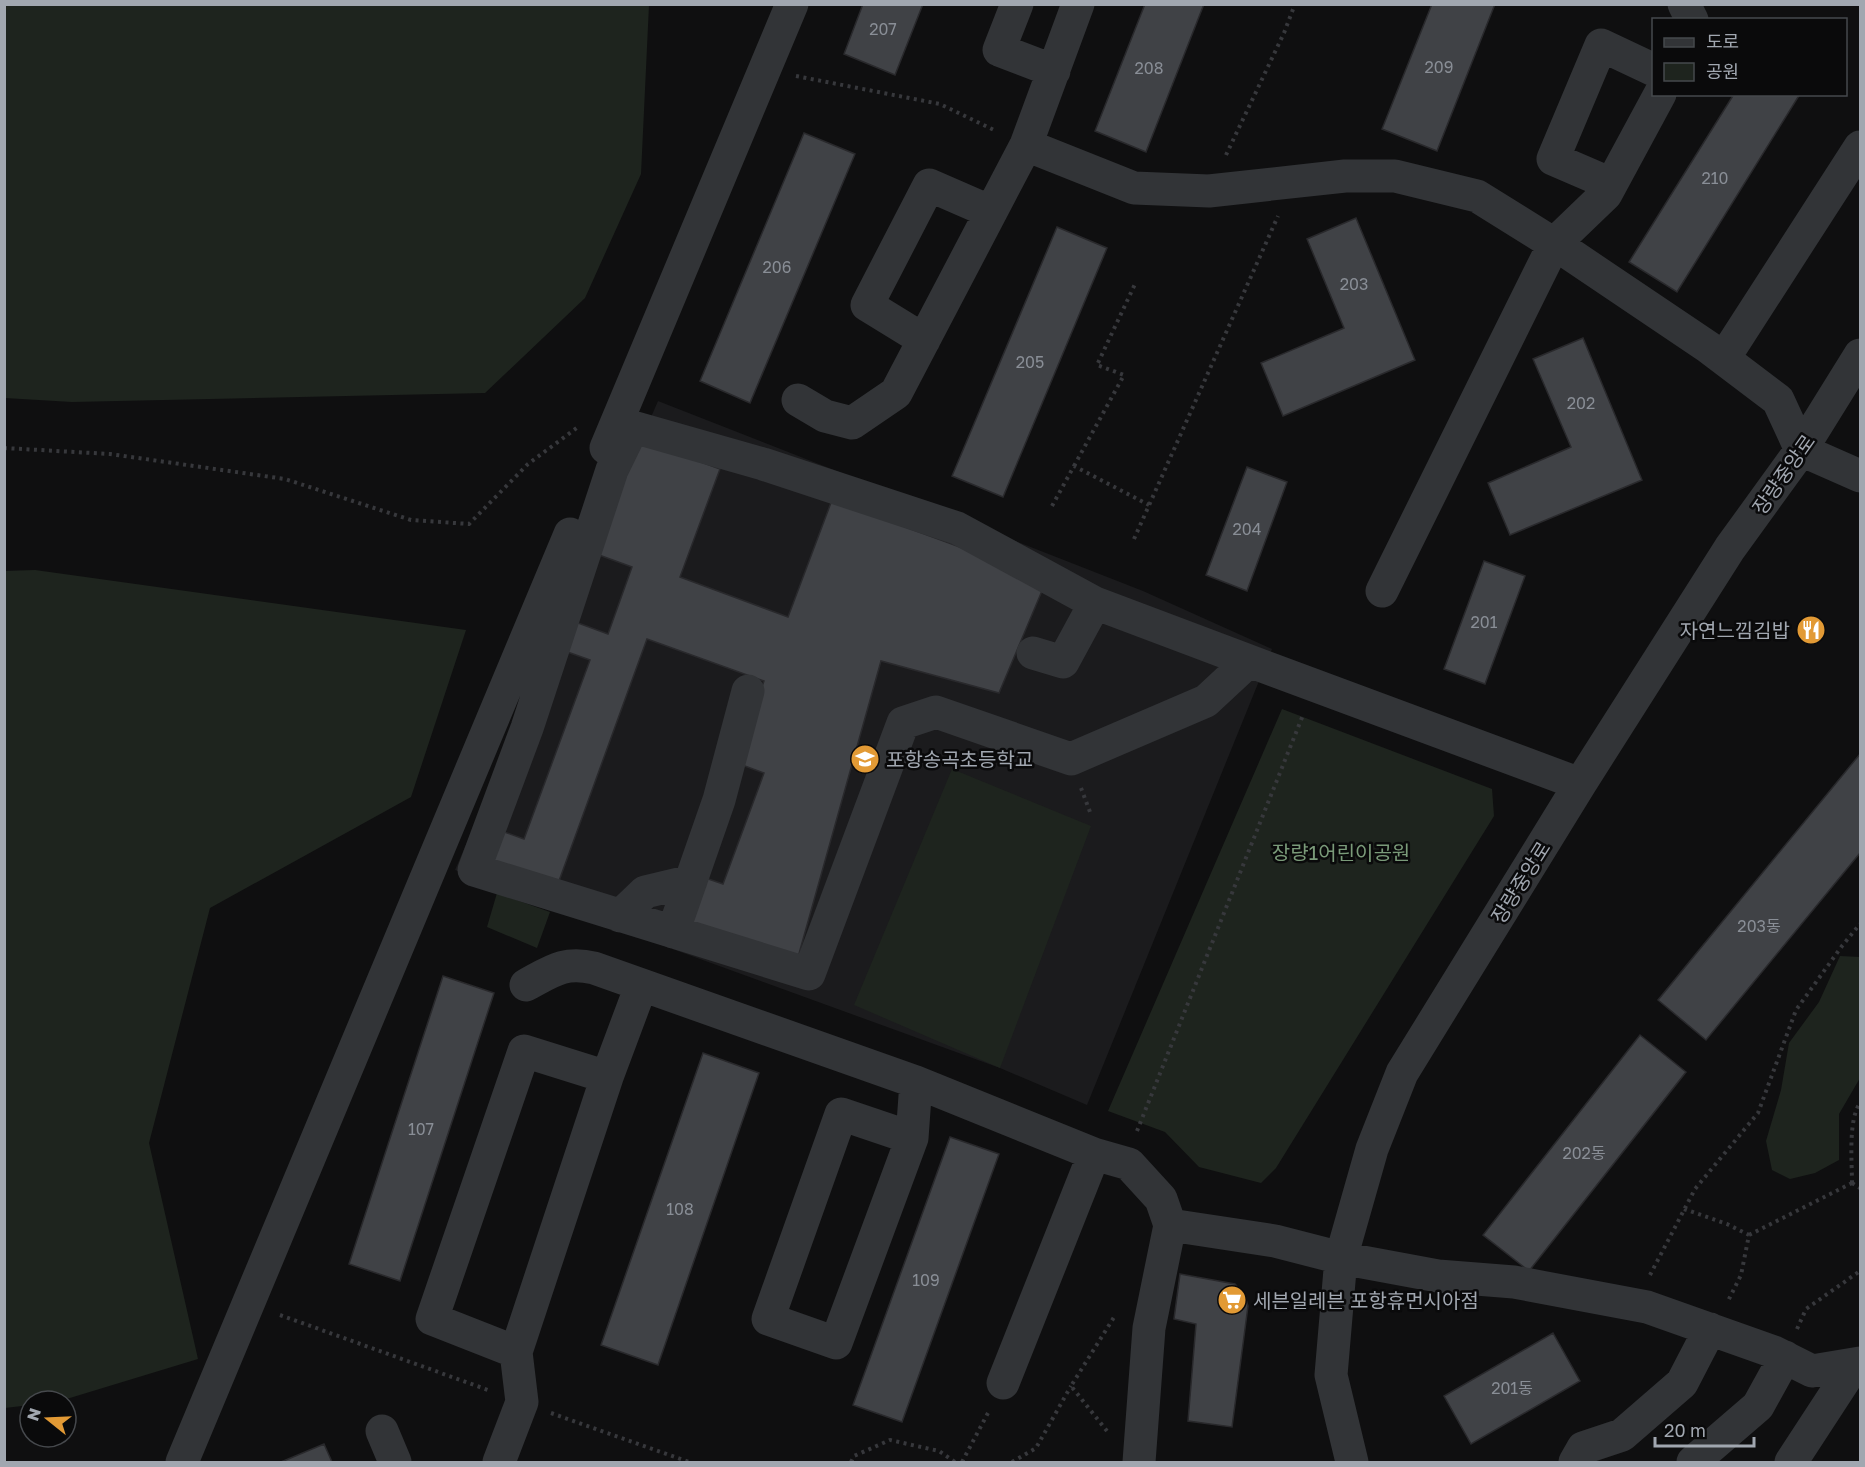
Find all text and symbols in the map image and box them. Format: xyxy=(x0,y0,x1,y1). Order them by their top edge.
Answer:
legend xyxy=(1652,18,1847,96)
house number: 207 xyxy=(869,19,897,39)
text: 도로 xyxy=(1706,30,1739,52)
house number: 209 xyxy=(1425,57,1453,77)
house number: 208 xyxy=(1135,58,1163,78)
text: 공원 xyxy=(1706,60,1739,82)
house number: 210 xyxy=(1702,168,1728,188)
house number: 206 xyxy=(763,257,791,277)
house number: 203 xyxy=(1340,274,1368,294)
house number: 205 xyxy=(1016,352,1044,372)
house number: 202 xyxy=(1567,393,1595,413)
street label: 장량중앙로 xyxy=(1747,429,1819,519)
house number: 204 xyxy=(1233,519,1261,539)
house number: 201 xyxy=(1471,612,1498,632)
restaurant icon: 자연느낌김밥 xyxy=(1795,614,1827,646)
place label: 자연느낌김밥 xyxy=(1680,618,1790,642)
school or university icon: 포항송곡초등학교 xyxy=(849,743,881,775)
place label: 포항송곡초등학교 xyxy=(886,747,1033,771)
street label: 장량중앙로 xyxy=(1485,837,1555,927)
park label: 장량1어린이공원 xyxy=(1272,840,1410,864)
house number: 203동 xyxy=(1737,916,1781,936)
house number: 107 xyxy=(408,1119,434,1139)
house number: 202동 xyxy=(1562,1143,1606,1163)
house number: 108 xyxy=(666,1199,694,1219)
house number: 109 xyxy=(912,1270,940,1290)
supermarket icon: 세븐일레븐 포항휴먼시아점 xyxy=(1216,1284,1248,1316)
place label: 세븐일레븐 포항휴먼시아점 xyxy=(1253,1288,1479,1312)
house number: 201동 xyxy=(1491,1378,1533,1398)
north arrow xyxy=(18,1389,78,1449)
text: N xyxy=(22,1405,45,1423)
scale bar xyxy=(1655,1410,1754,1448)
text: 20 m xyxy=(1664,1419,1706,1441)

